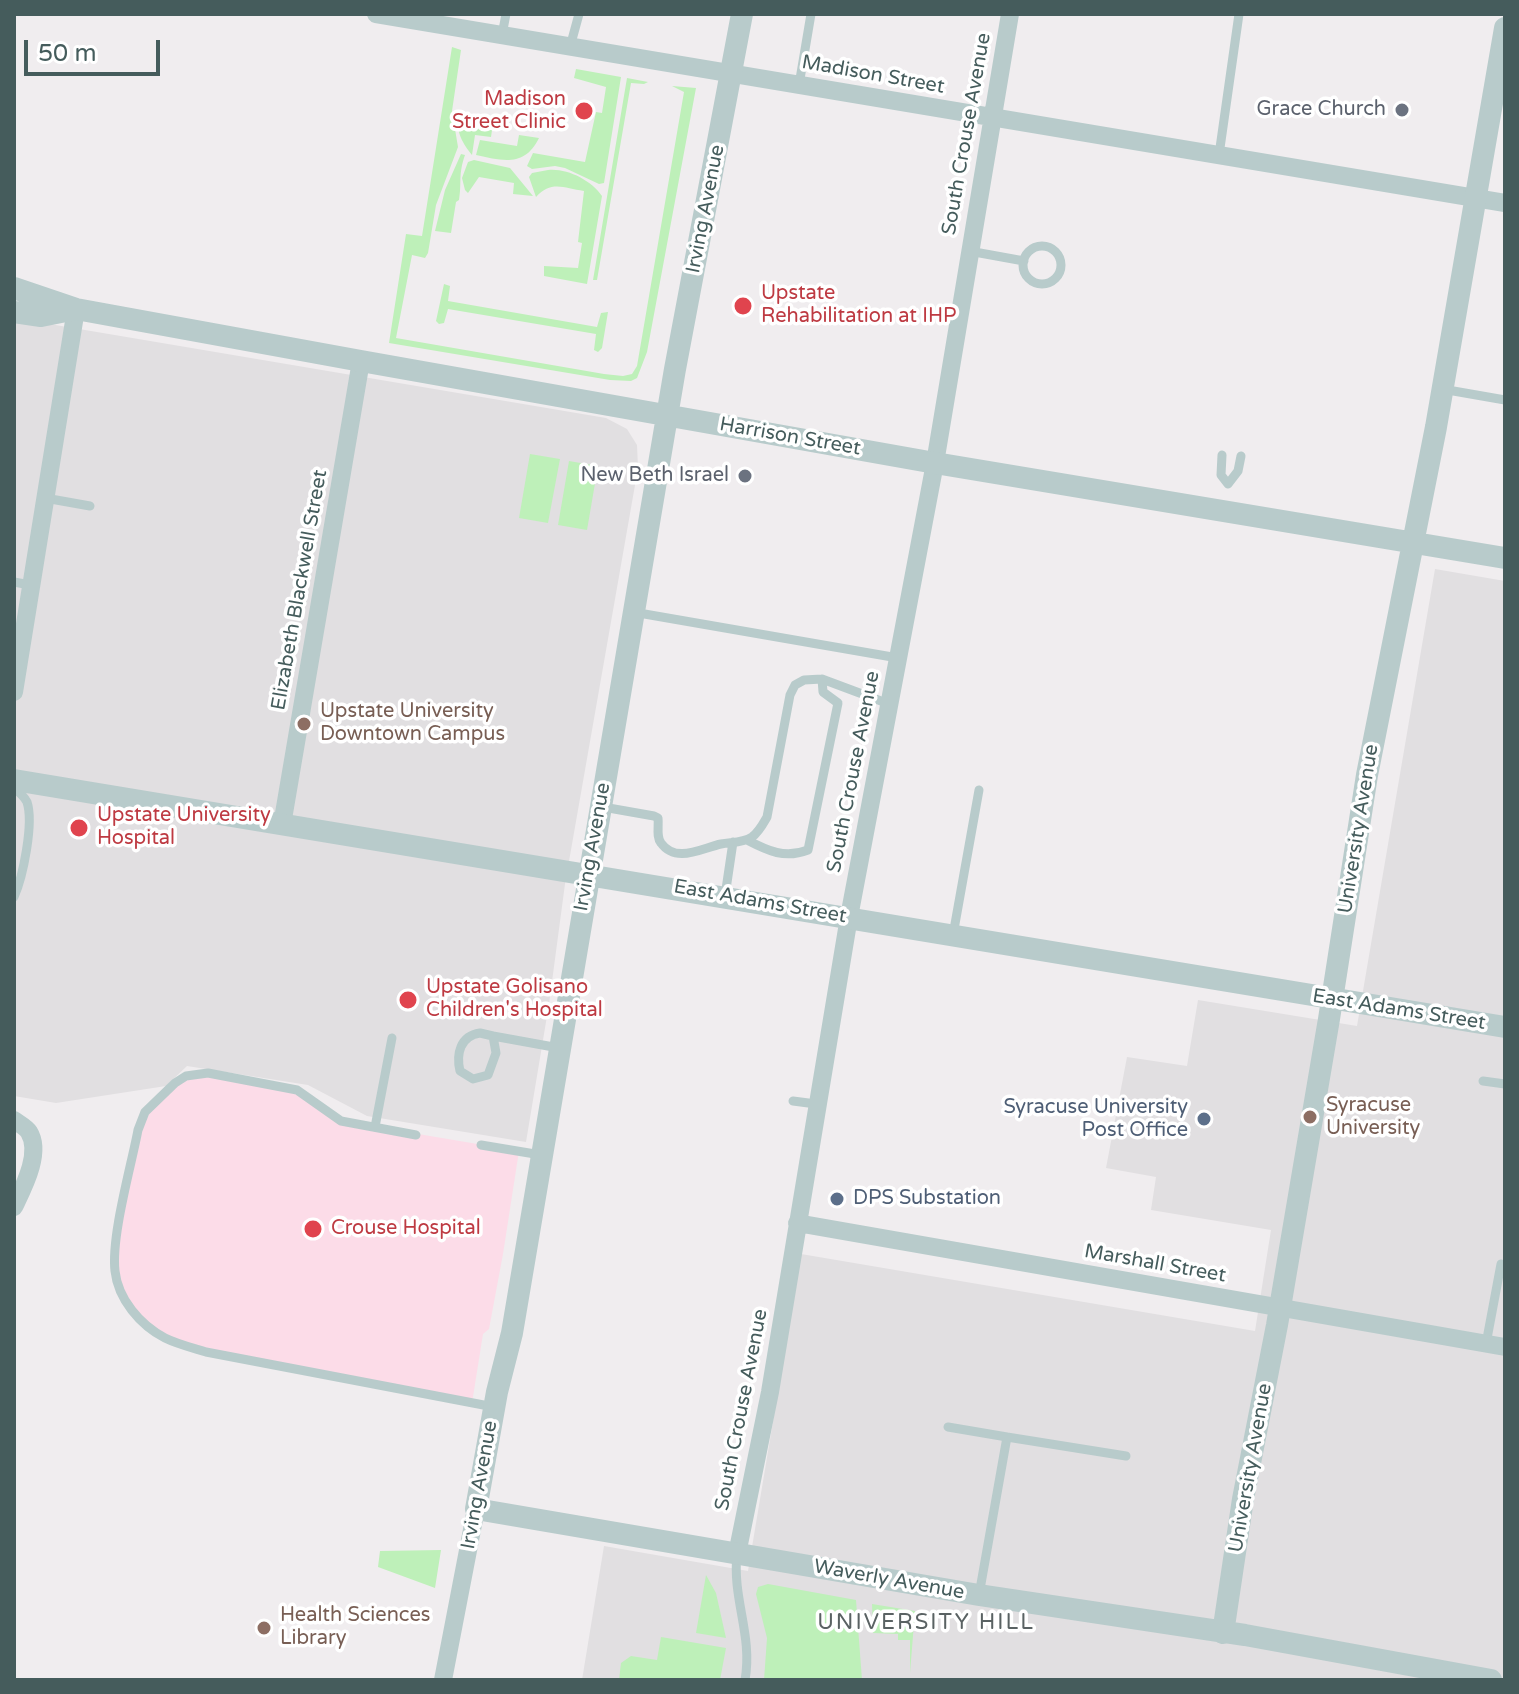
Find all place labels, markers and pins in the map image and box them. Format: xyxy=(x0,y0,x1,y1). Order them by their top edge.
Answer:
place label: Madison Street Clinic xyxy=(452,88,566,135)
place label: Grace Church xyxy=(1256,98,1386,122)
marker: Madison Street Clinic xyxy=(573,100,595,122)
marker: Grace Church xyxy=(1393,101,1411,119)
place label: Upstate Rehabilitation at IHP xyxy=(761,282,956,329)
marker: Upstate Rehabilitation at IHP xyxy=(732,295,754,317)
place label: New Beth Israel xyxy=(581,464,729,488)
marker: New Beth Israel xyxy=(736,467,754,485)
place label: Upstate University Downtown Campus xyxy=(320,700,505,747)
marker: Upstate University Downtown Campus xyxy=(295,715,313,733)
place label: Upstate University Hospital xyxy=(97,804,271,851)
marker: Upstate University Hospital xyxy=(68,817,90,839)
place label: Upstate Golisano Children's Hospital xyxy=(426,976,603,1023)
marker: Upstate Golisano Children's Hospital xyxy=(397,989,419,1011)
place label: Syracuse University xyxy=(1326,1094,1420,1141)
place label: Syracuse University Post Office xyxy=(1003,1096,1188,1143)
marker: Syracuse University xyxy=(1301,1108,1319,1126)
marker: Syracuse University Post Office xyxy=(1195,1110,1213,1128)
place label: DPS Substation xyxy=(853,1187,1001,1211)
marker: DPS Substation xyxy=(828,1190,846,1208)
place label: Crouse Hospital xyxy=(331,1217,481,1241)
marker: Crouse Hospital xyxy=(302,1218,324,1240)
place label: Health Sciences Library xyxy=(280,1604,430,1651)
marker: Health Sciences Library xyxy=(255,1619,273,1637)

